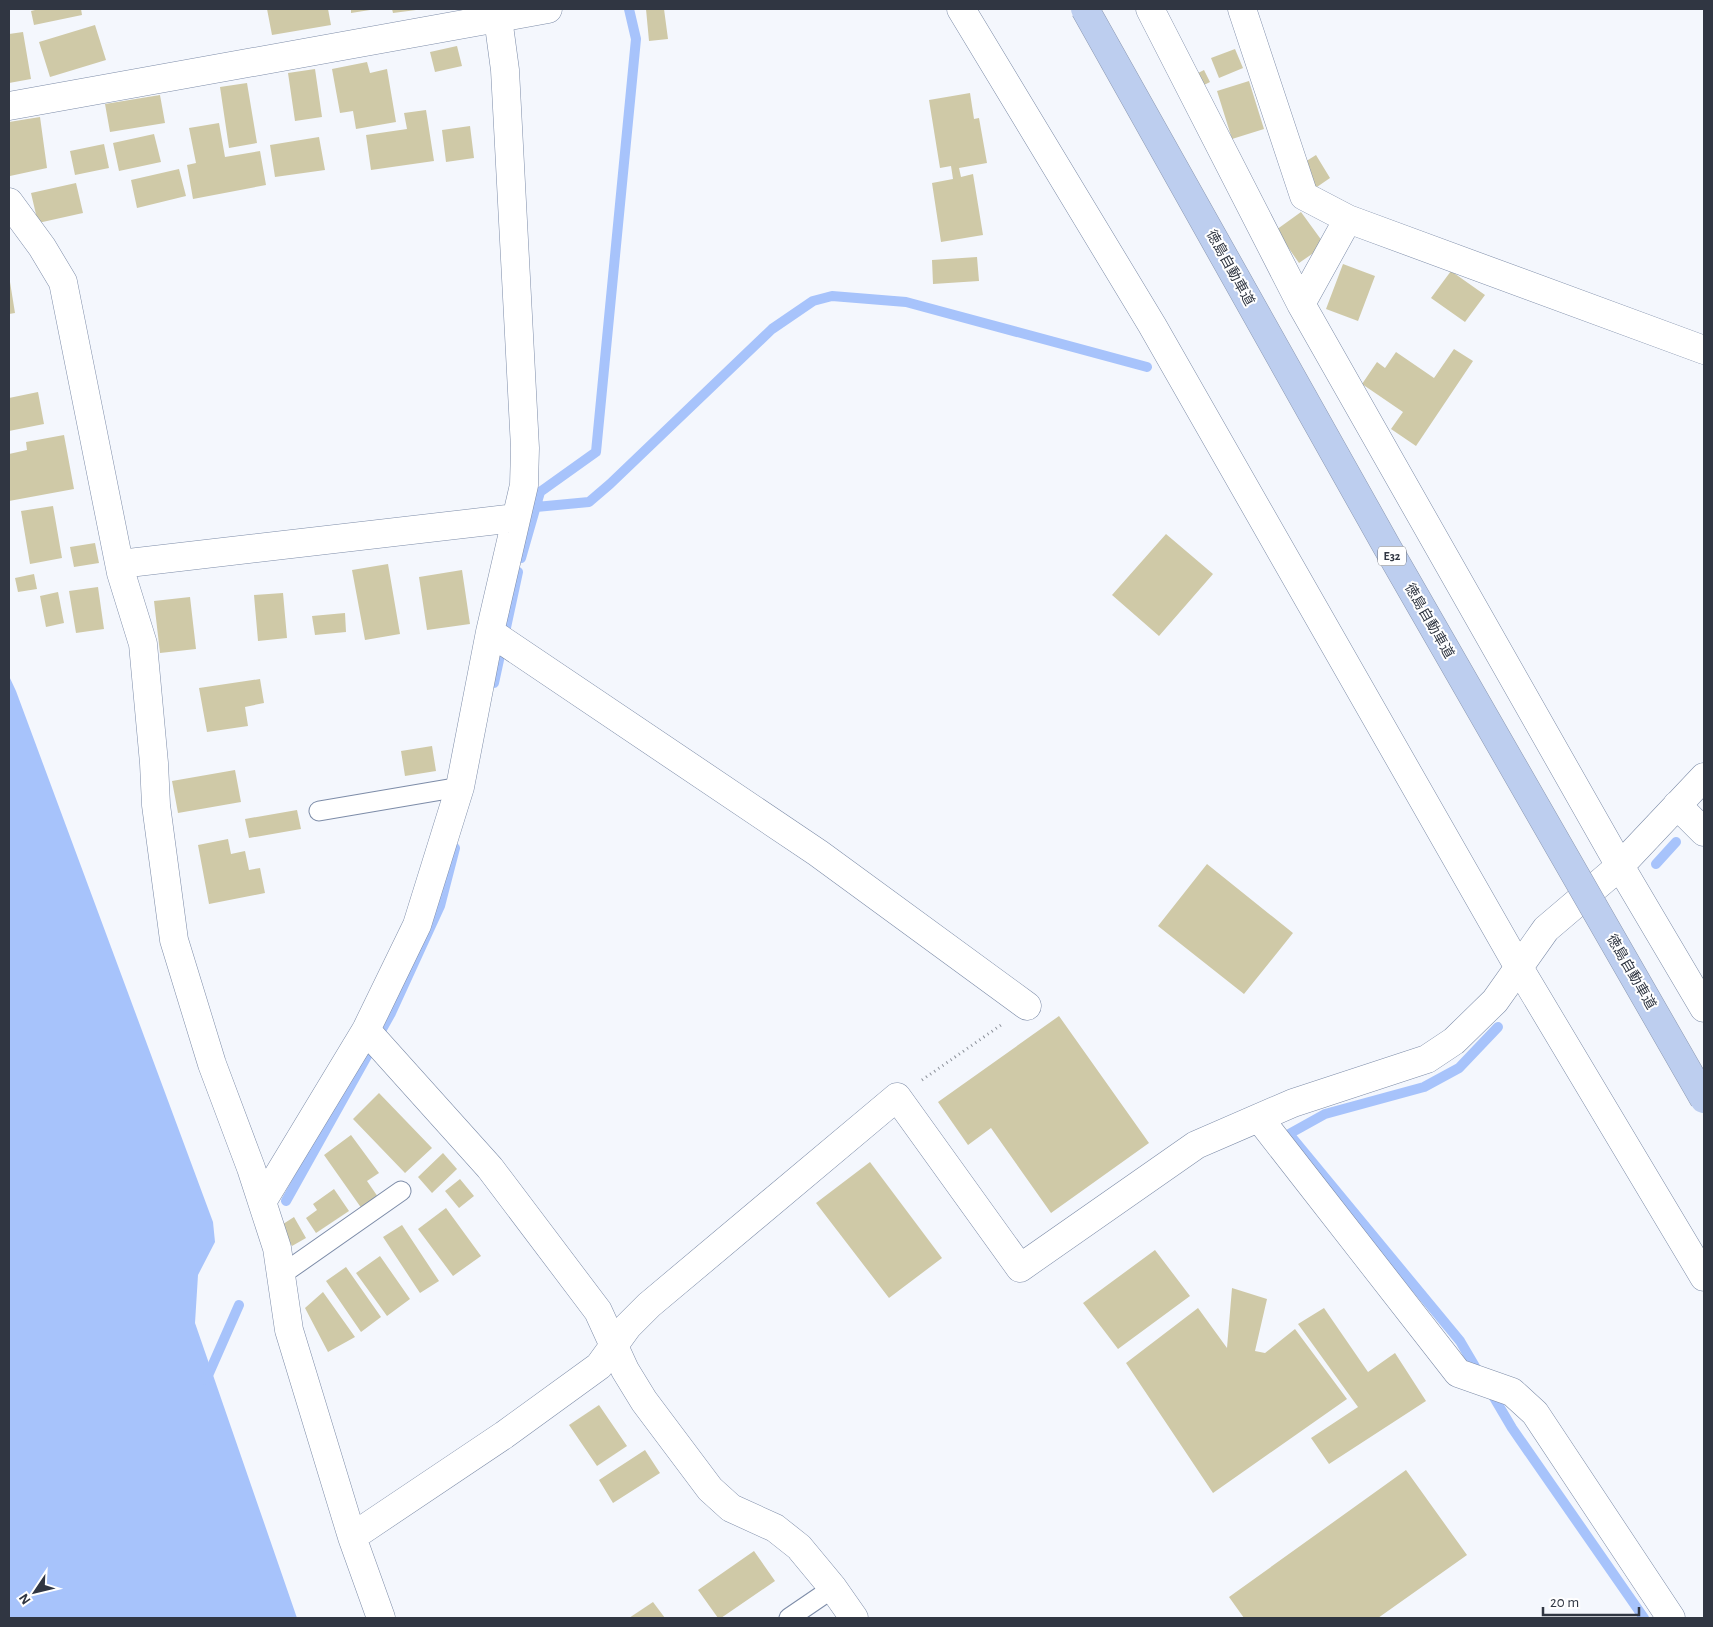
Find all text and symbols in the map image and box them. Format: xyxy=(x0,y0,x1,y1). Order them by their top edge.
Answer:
street label: 徳島自動車道 xyxy=(1204,227,1257,308)
road number: E32 xyxy=(1378,546,1406,566)
street label: 徳島自動車道 xyxy=(1402,581,1457,661)
street label: 徳島自動車道 xyxy=(1604,932,1659,1012)
north arrow xyxy=(10,1567,60,1617)
scale bar xyxy=(1543,1584,1639,1616)
text: N xyxy=(17,1591,34,1607)
text: 20 m xyxy=(1550,1595,1579,1610)

